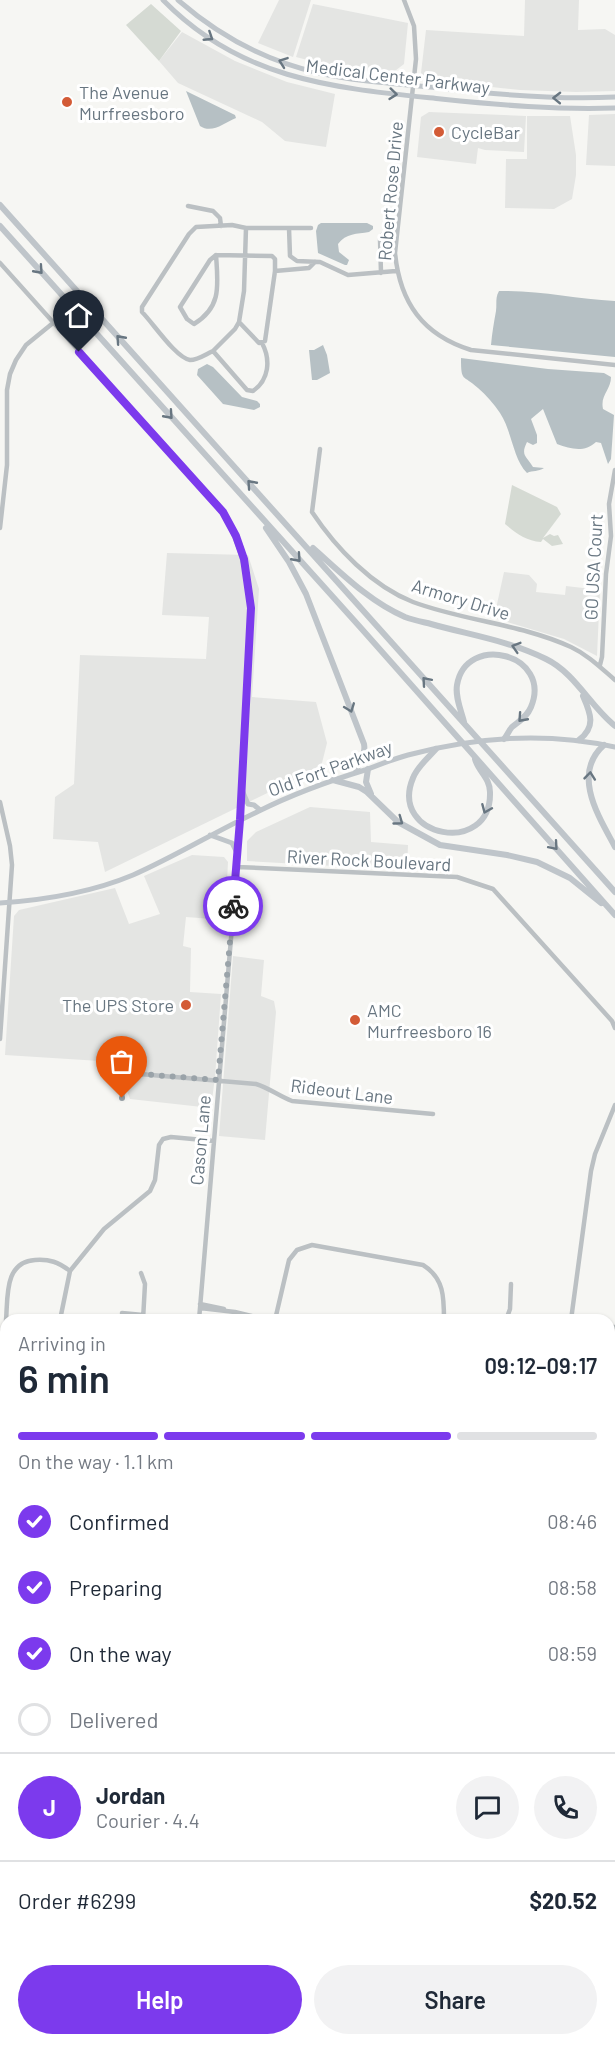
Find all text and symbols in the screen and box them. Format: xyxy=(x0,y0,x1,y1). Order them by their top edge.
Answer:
one-way arrow xyxy=(202,30,213,41)
street label: Medical Center Parkway xyxy=(305,54,491,98)
one-way arrow xyxy=(278,57,289,70)
place label: The Avenue Murfreesboro xyxy=(79,81,185,124)
one-way arrow xyxy=(388,87,397,100)
one-way arrow xyxy=(552,92,561,104)
marker: The Avenue Murfreesboro xyxy=(60,95,74,109)
street label: Robert Rose Drive xyxy=(373,120,407,262)
place label: CycleBar xyxy=(451,121,520,143)
marker: CycleBar xyxy=(432,125,446,139)
one-way arrow xyxy=(32,263,43,274)
pin xyxy=(53,290,104,352)
icon: home xyxy=(62,299,95,332)
one-way arrow xyxy=(116,335,127,346)
one-way arrow xyxy=(162,408,173,419)
one-way arrow xyxy=(247,480,258,491)
street label: GO USA Court xyxy=(579,513,607,621)
one-way arrow xyxy=(290,551,301,562)
street label: Armory Drive xyxy=(409,574,513,624)
one-way arrow xyxy=(511,642,522,654)
one-way arrow xyxy=(422,677,433,688)
one-way arrow xyxy=(343,702,355,713)
one-way arrow xyxy=(519,711,530,722)
street label: Old Fort Parkway xyxy=(265,735,395,801)
one-way arrow xyxy=(583,771,596,780)
one-way arrow xyxy=(481,802,493,813)
one-way arrow xyxy=(392,814,403,825)
one-way arrow xyxy=(547,840,558,850)
street label: River Rock Boulevard xyxy=(286,845,452,875)
courier xyxy=(203,876,263,936)
icon: bike xyxy=(217,890,250,923)
place label: The UPS Store xyxy=(62,994,174,1016)
marker: The UPS Store xyxy=(179,998,193,1012)
place label: AMC Murfreesboro 16 xyxy=(367,999,492,1042)
marker: AMC Murfreesboro 16 xyxy=(348,1013,362,1027)
pin xyxy=(96,1036,147,1098)
icon: bag xyxy=(105,1045,138,1078)
street label: Rideout Lane xyxy=(289,1074,395,1108)
street label: Cason Lane xyxy=(185,1094,215,1186)
text: Arriving in xyxy=(18,1331,106,1355)
text: 09:12–09:17 xyxy=(485,1352,597,1378)
text: 6 min xyxy=(18,1354,110,1401)
text: On the way · 1.1 km xyxy=(18,1449,174,1473)
icon: check xyxy=(18,1505,51,1538)
text: Confirmed xyxy=(69,1508,169,1534)
text: 08:46 xyxy=(547,1509,597,1533)
icon: check xyxy=(18,1571,51,1604)
text: Preparing xyxy=(69,1574,162,1600)
text: 08:58 xyxy=(548,1575,597,1599)
icon: check xyxy=(18,1637,51,1670)
text: On the way xyxy=(69,1640,172,1666)
text: 08:59 xyxy=(548,1641,597,1665)
text: Delivered xyxy=(69,1706,158,1732)
button: chat xyxy=(456,1776,519,1839)
button: phone xyxy=(534,1776,597,1839)
text: Jordan xyxy=(96,1782,165,1808)
text: J xyxy=(43,1794,56,1820)
text: Courier · 4.4 xyxy=(96,1808,200,1832)
text: Order #6299 xyxy=(18,1887,136,1913)
text: $20.52 xyxy=(529,1887,597,1913)
button: Help xyxy=(18,1965,302,2034)
button: Share xyxy=(314,1965,597,2034)

